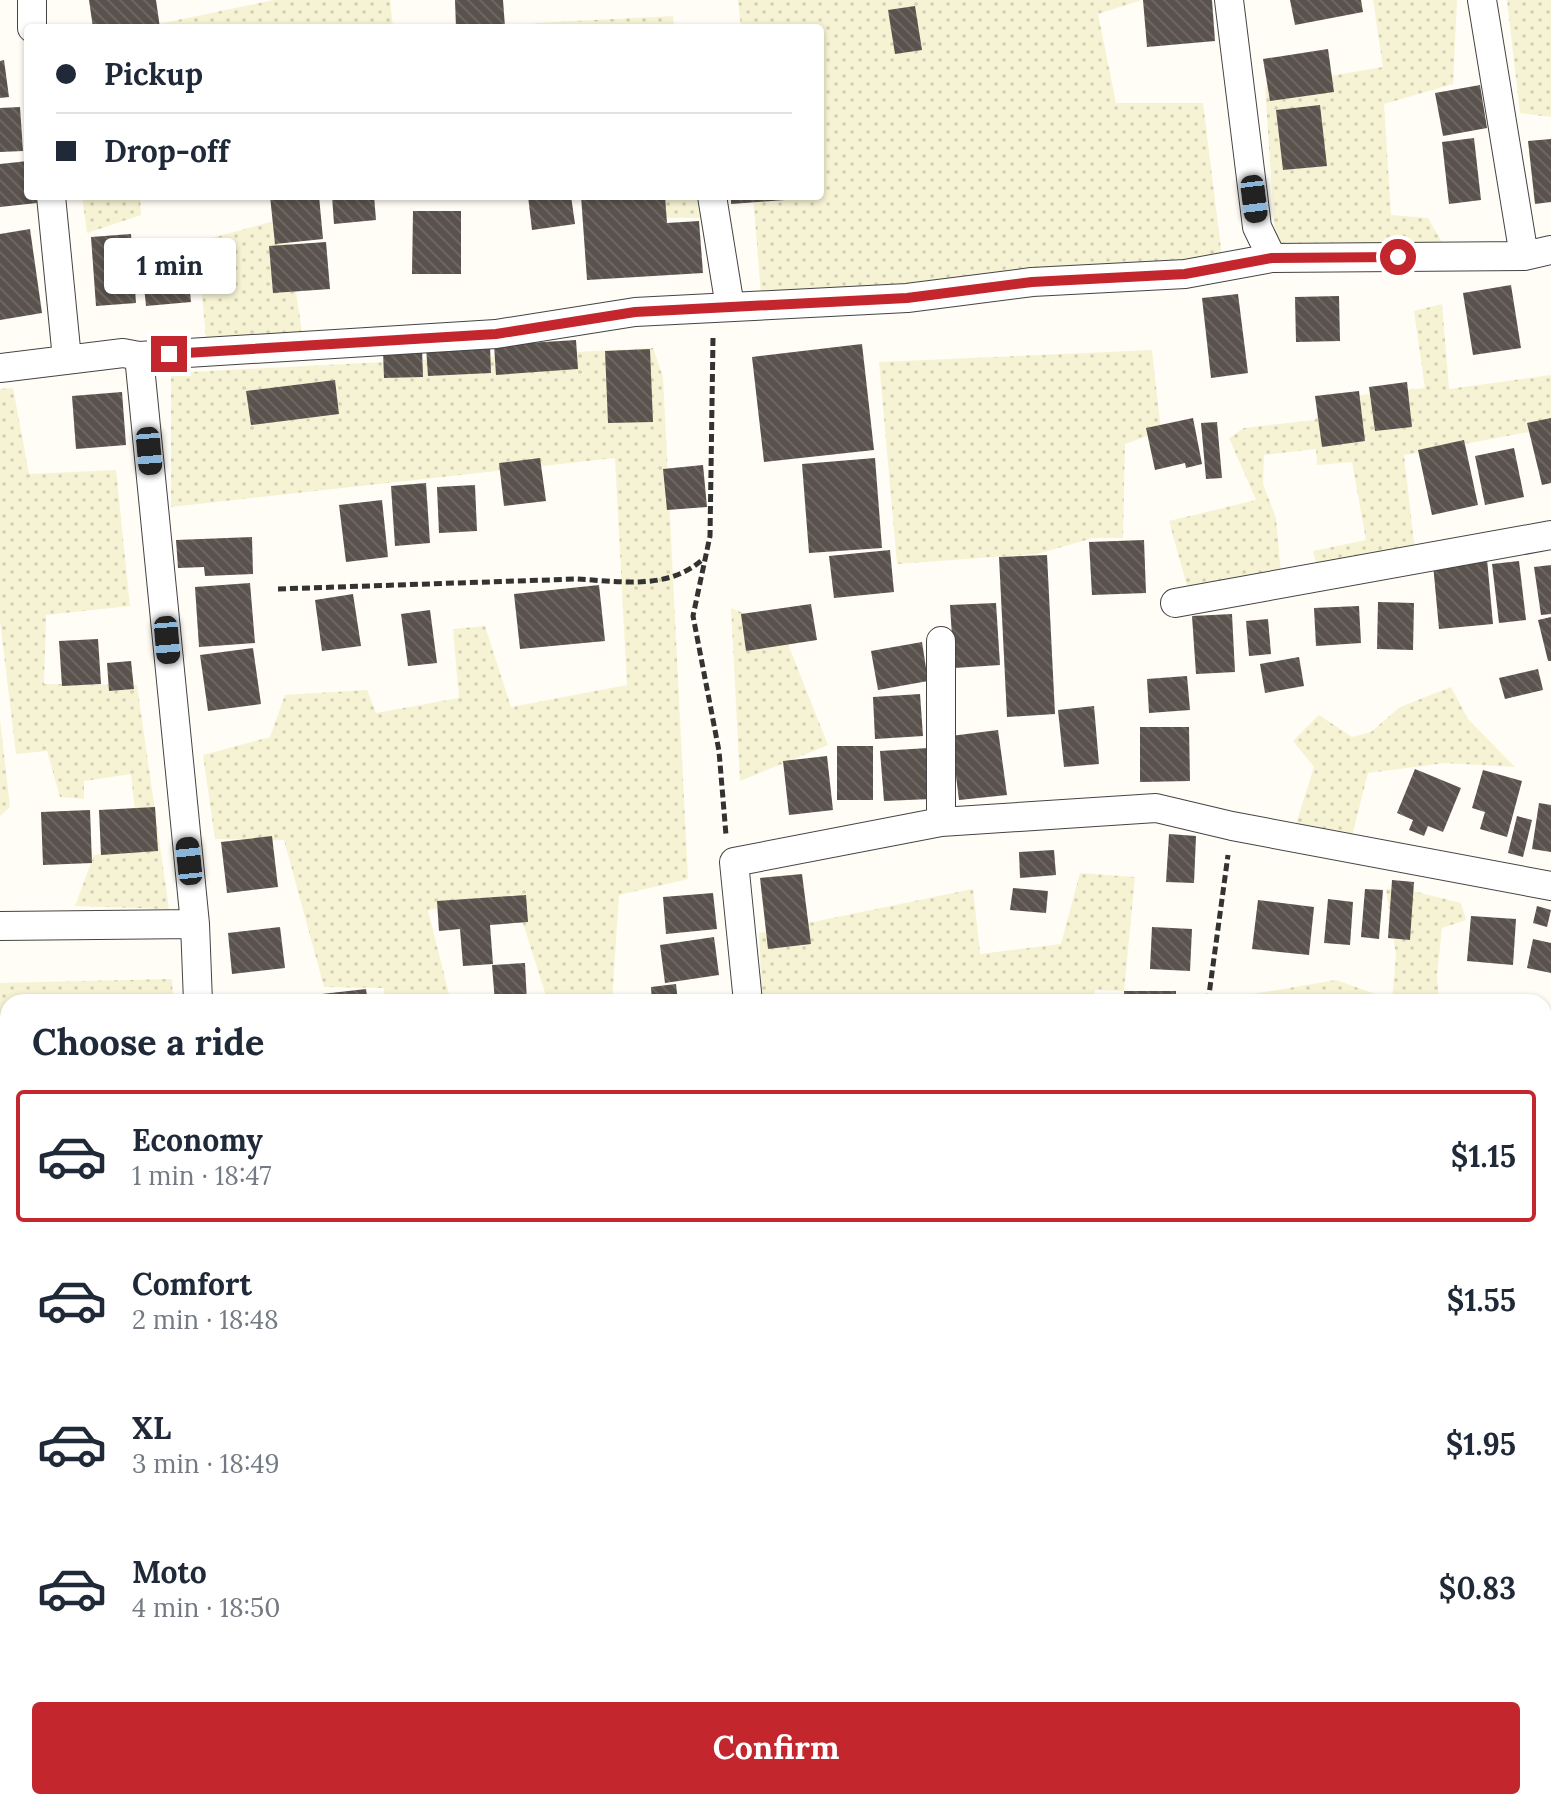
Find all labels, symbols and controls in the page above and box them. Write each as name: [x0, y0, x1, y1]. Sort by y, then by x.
text: Pickup: [104, 55, 203, 93]
text: Drop-off: [104, 132, 229, 170]
car: [1239, 174, 1269, 224]
callout: 1 min: [103, 238, 235, 294]
route start: [1380, 239, 1416, 275]
text: 1 min: [137, 249, 203, 282]
route end: [151, 336, 187, 372]
car: [135, 426, 163, 476]
car: [153, 615, 181, 665]
car: [175, 836, 203, 886]
text: Choose a ride: [32, 1019, 264, 1065]
icon: car: [36, 1120, 108, 1192]
text: Economy: [132, 1121, 263, 1159]
text: $1.15: [1451, 1137, 1516, 1175]
text: 1 min · 18:47: [132, 1159, 271, 1192]
icon: car: [36, 1264, 108, 1336]
text: Comfort: [132, 1265, 252, 1303]
text: $1.55: [1447, 1281, 1516, 1319]
text: 2 min · 18:48: [132, 1303, 279, 1336]
icon: car: [36, 1408, 108, 1480]
text: XL: [132, 1409, 171, 1447]
text: $1.95: [1446, 1425, 1516, 1463]
text: 3 min · 18:49: [132, 1447, 280, 1480]
icon: car: [36, 1552, 108, 1624]
text: Moto: [132, 1553, 207, 1591]
text: $0.83: [1439, 1569, 1516, 1607]
text: 4 min · 18:50: [132, 1591, 280, 1624]
button: Confirm: [32, 1702, 1520, 1794]

